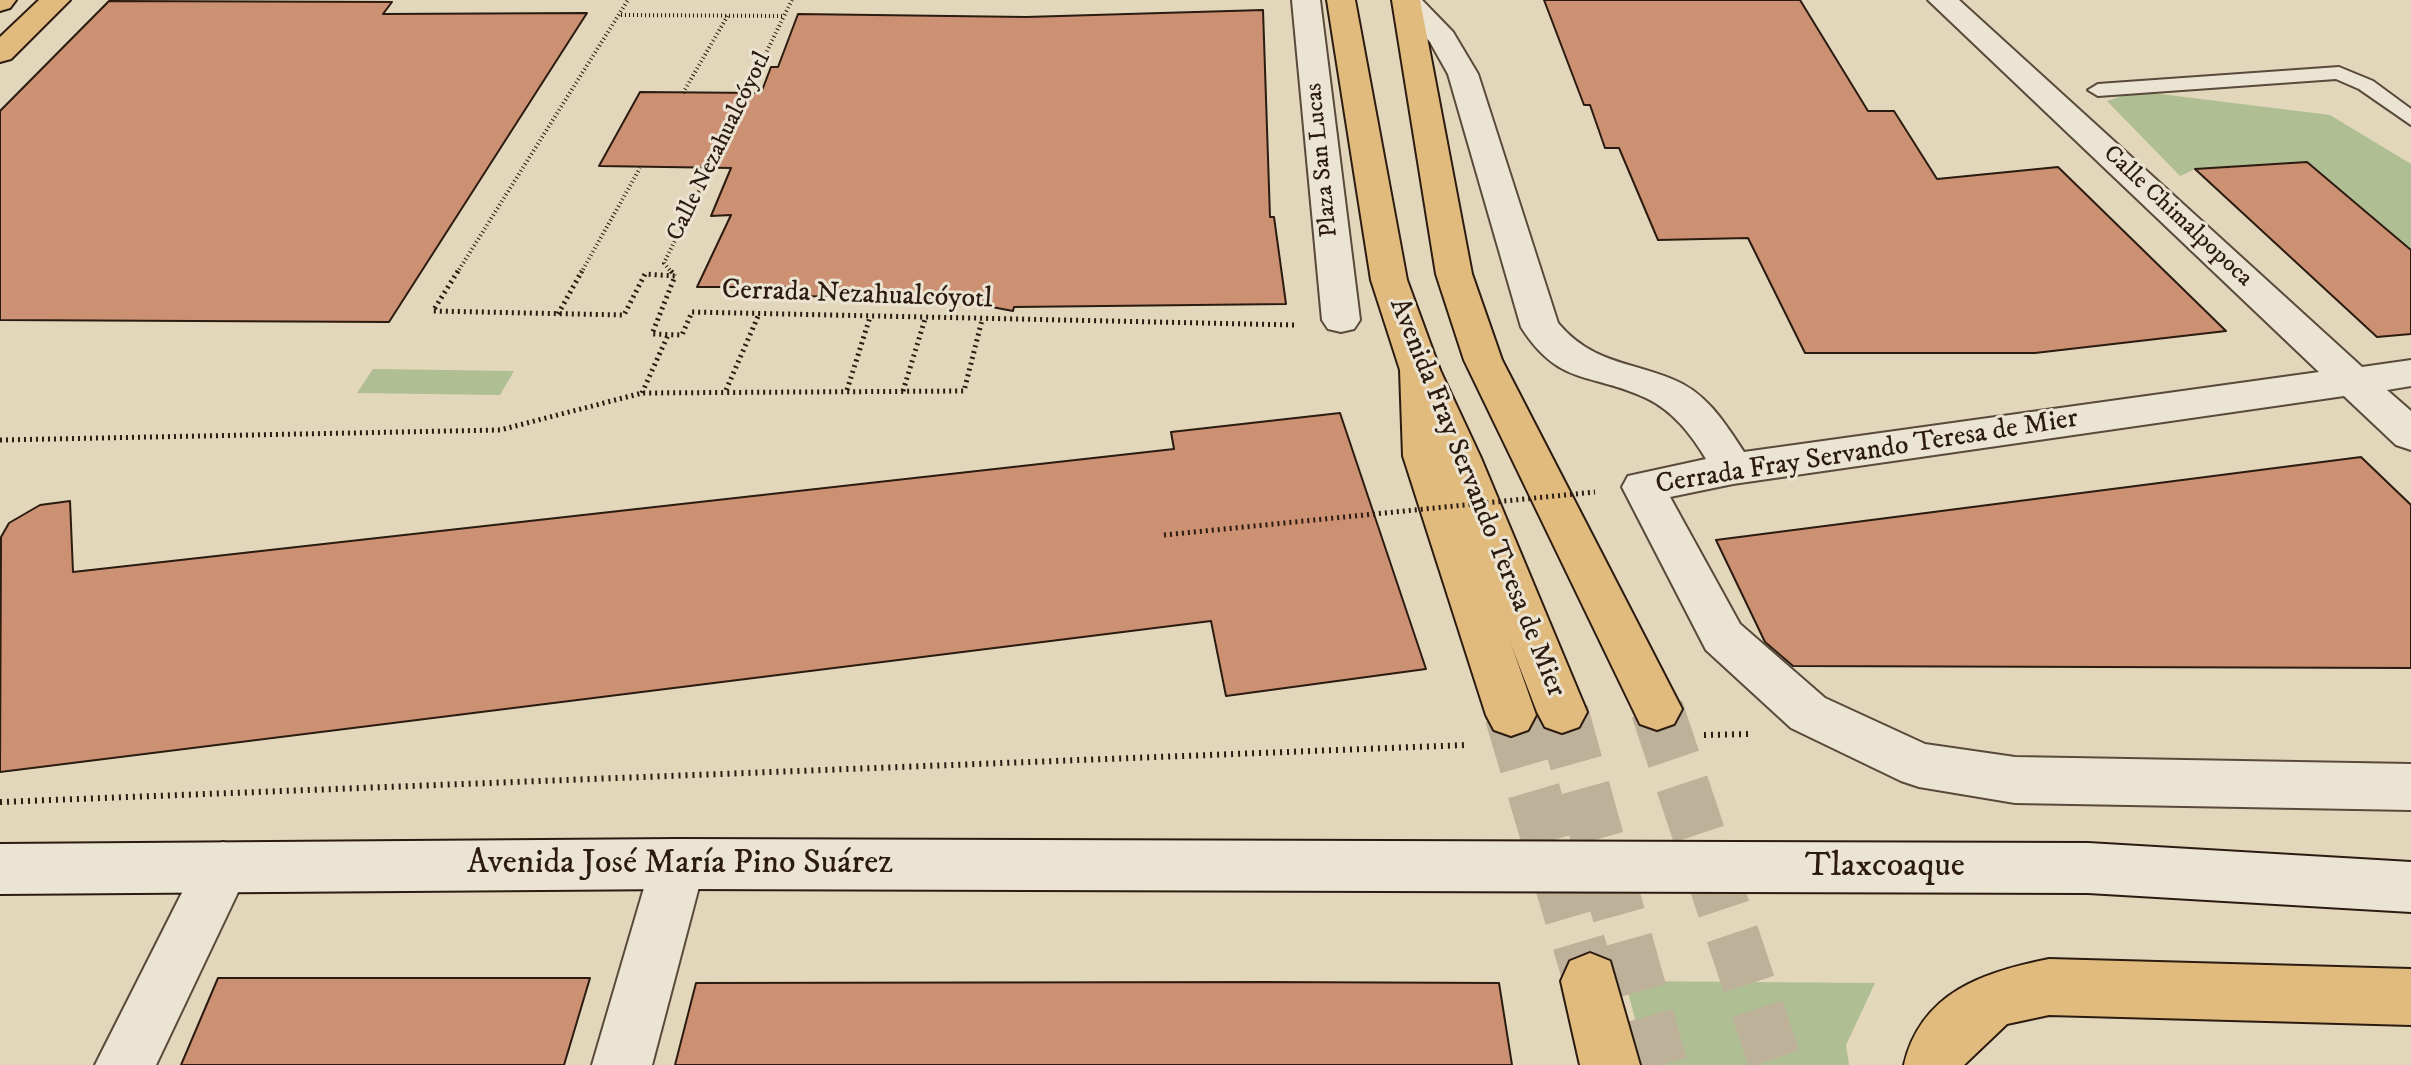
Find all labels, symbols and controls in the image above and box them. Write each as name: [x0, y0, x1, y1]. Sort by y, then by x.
street label: Calle Nezahualcóyotl: [662, 48, 778, 246]
street label: Plaza San Lucas: [1301, 81, 1345, 239]
street label: Calle Chimalpopoca: [2096, 140, 2258, 294]
street label: Cerrada Nezahualcóyotl: [721, 274, 993, 318]
street label: Avenida Fray Servando Teresa de Mier: [1380, 294, 1572, 702]
street label: Cerrada Fray Servando Teresa de Mier: [1653, 403, 2081, 503]
street label: Avenida José María Pino Suárez: [467, 845, 893, 885]
street label: Tlaxcoaque: [1805, 848, 1965, 888]

